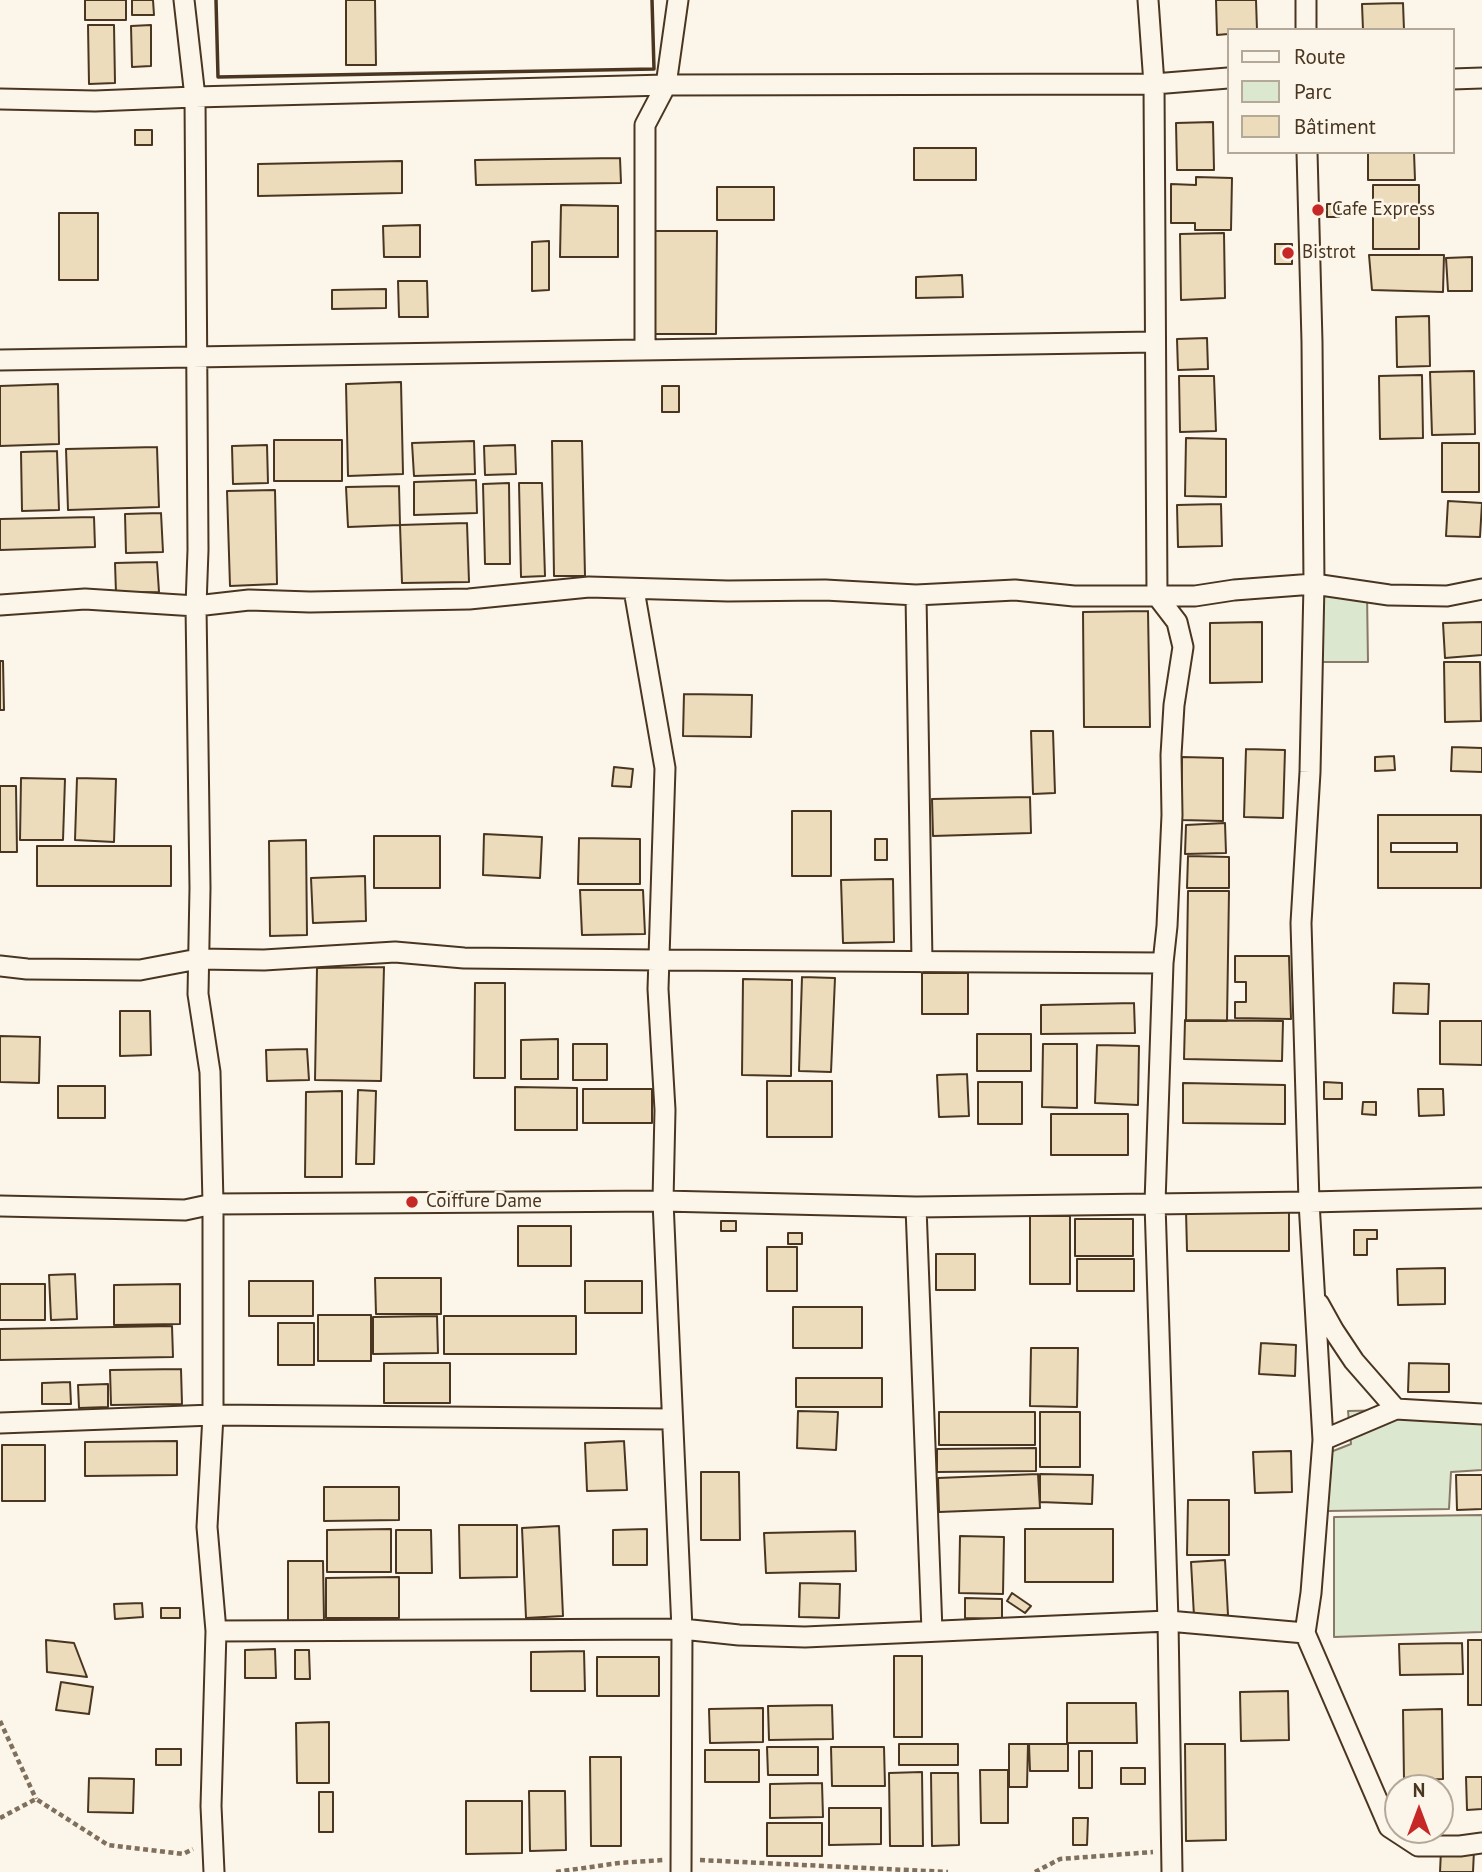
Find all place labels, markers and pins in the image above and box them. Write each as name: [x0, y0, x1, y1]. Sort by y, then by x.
place label: Cafe Express: [1332, 199, 1435, 221]
marker: Cafe Express: [1310, 202, 1326, 218]
place label: Bistrot: [1302, 242, 1356, 264]
marker: Bistrot: [1280, 245, 1296, 261]
place label: Coiffure Dame: [426, 1191, 542, 1213]
marker: Coiffure Dame: [404, 1194, 420, 1210]

